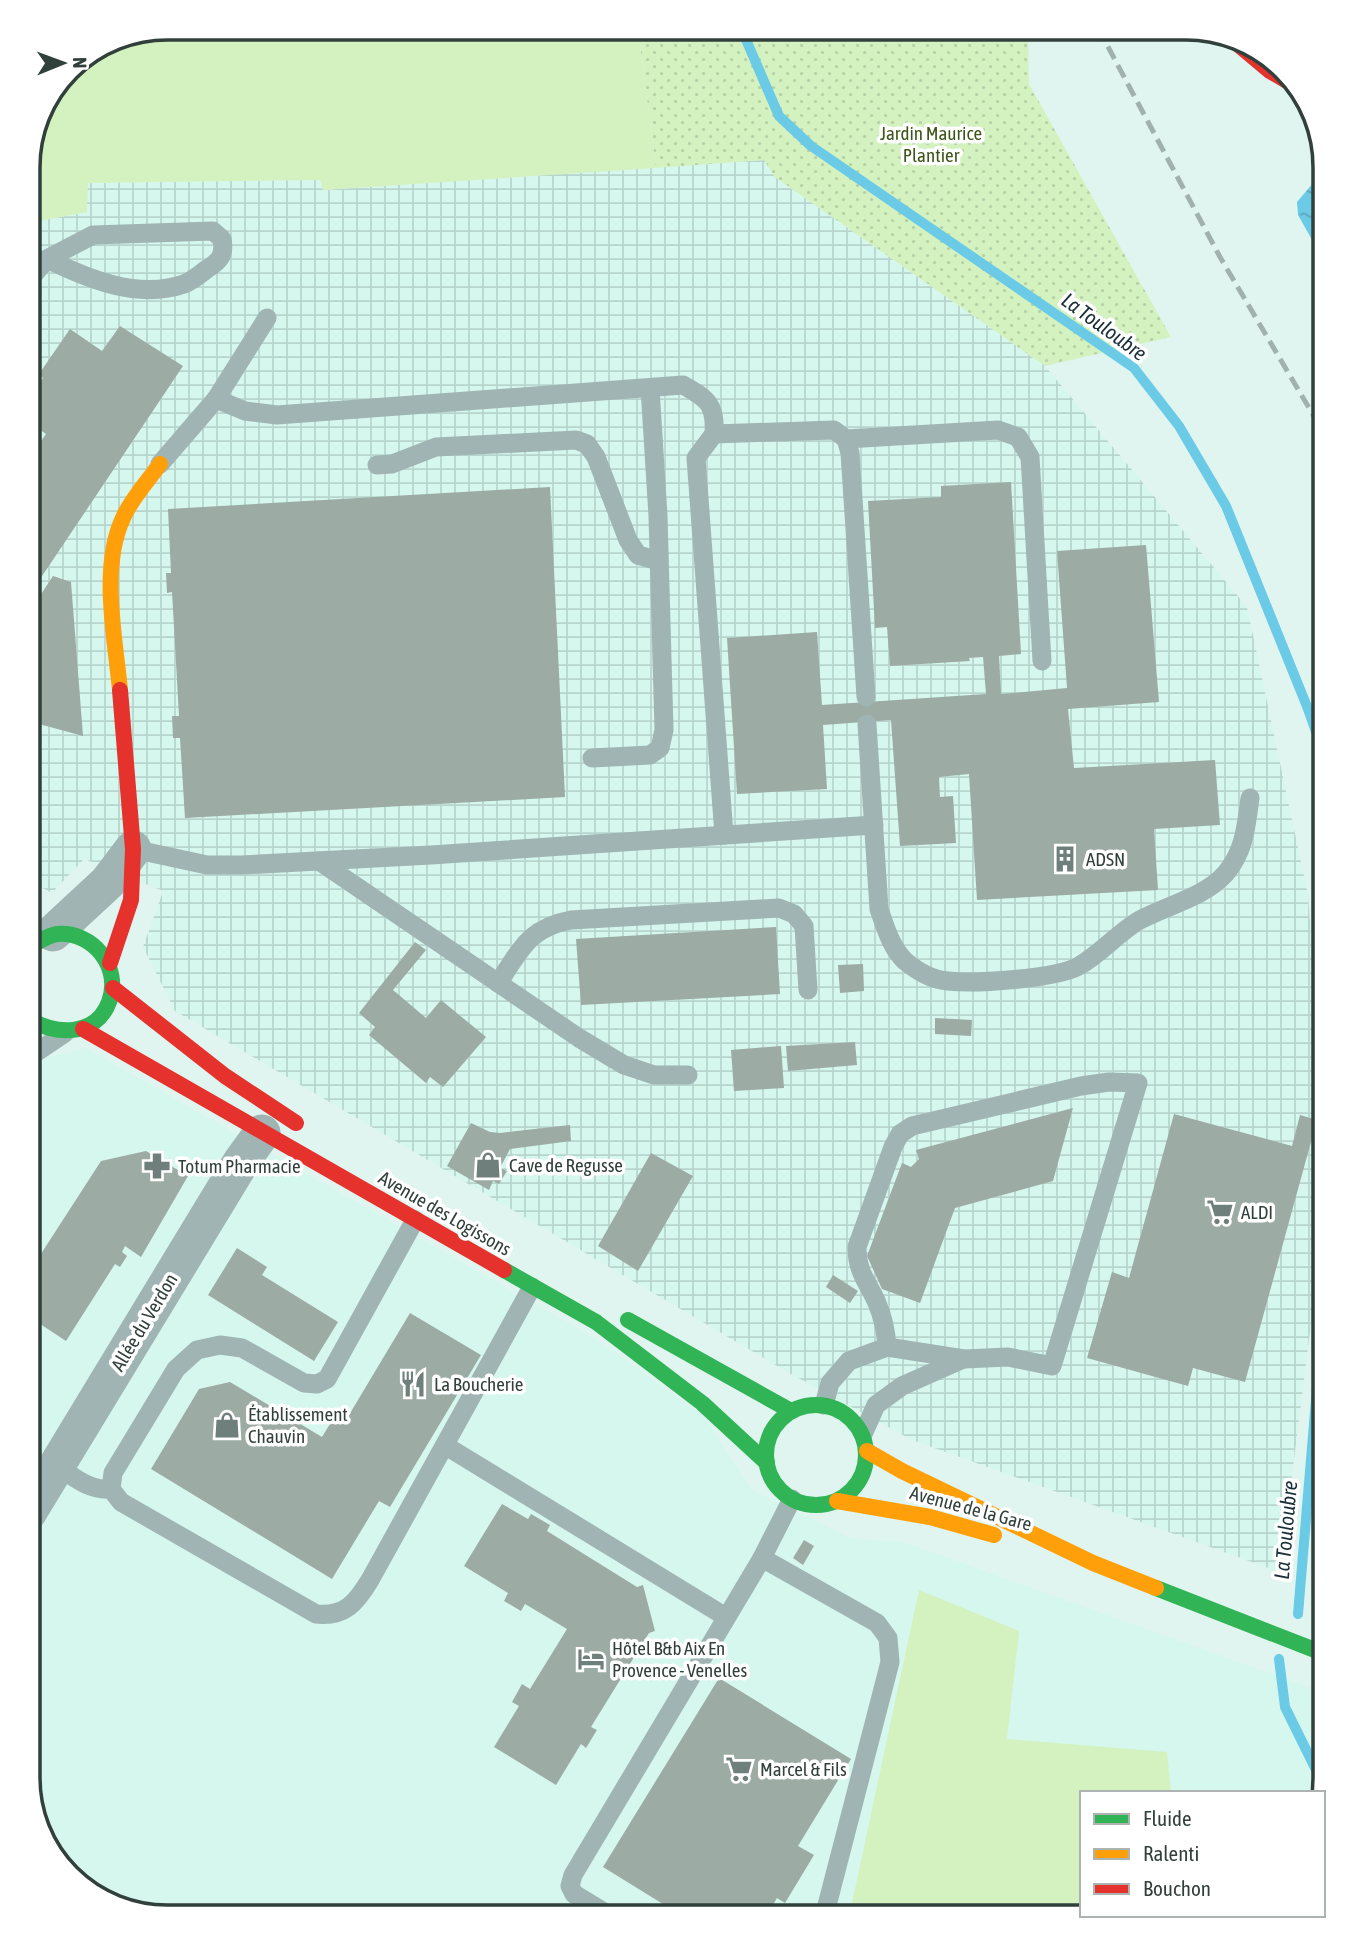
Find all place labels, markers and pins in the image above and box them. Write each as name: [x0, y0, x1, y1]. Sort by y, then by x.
building icon: ADSN: [1050, 844, 1080, 874]
place label: ADSN: [1086, 848, 1125, 870]
shop icon: Cave de Regusse: [473, 1150, 503, 1180]
pharmacy icon: Totum Pharmacie: [142, 1151, 172, 1181]
place label: Cave de Regusse: [509, 1154, 623, 1176]
place label: Totum Pharmacie: [178, 1155, 301, 1177]
supermarket icon: ALDI: [1205, 1197, 1235, 1227]
place label: ALDI: [1241, 1201, 1273, 1223]
restaurant icon: La Boucherie: [398, 1369, 428, 1399]
place label: La Boucherie: [434, 1373, 523, 1395]
place label: Établissement Chauvin: [248, 1403, 348, 1447]
shop icon: Établissement Chauvin: [212, 1410, 242, 1440]
place label: Hôtel B&b Aix En Provence - Venelles: [612, 1637, 747, 1681]
hotel icon: Hôtel B&b Aix En Provence - Venelles: [576, 1644, 606, 1674]
supermarket icon: Marcel & Fils: [724, 1754, 754, 1784]
place label: Marcel & Fils: [760, 1758, 847, 1780]

